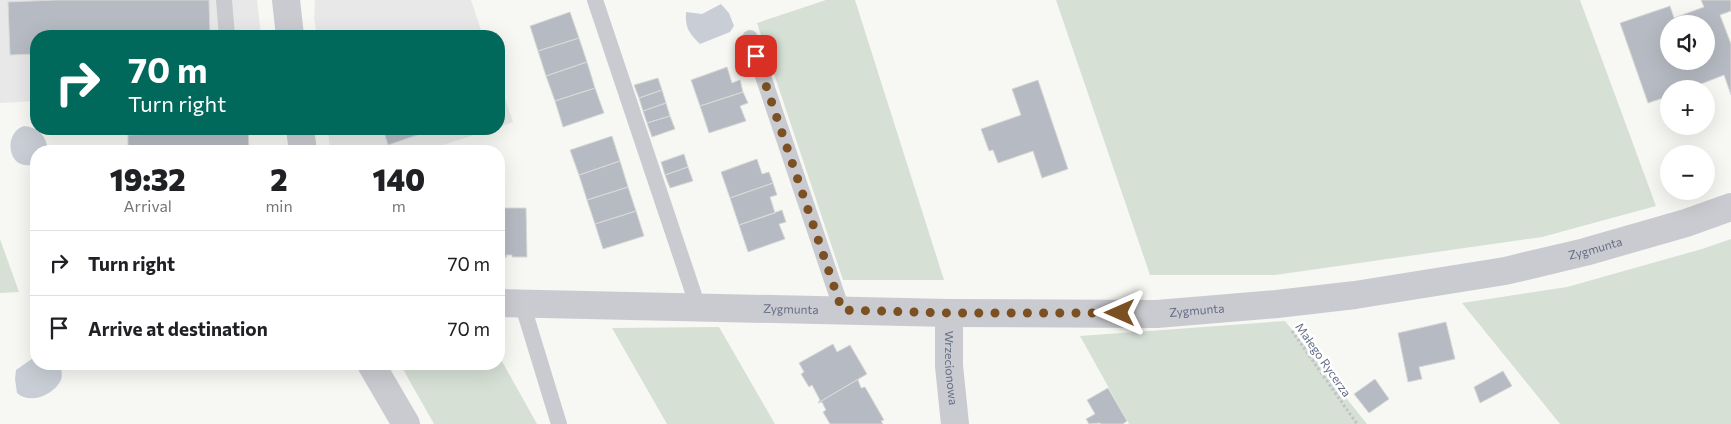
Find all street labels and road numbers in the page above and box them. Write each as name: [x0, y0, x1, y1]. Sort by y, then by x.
street label: Zygmunta: [1567, 234, 1624, 262]
street label: Zygmunta: [1168, 300, 1225, 319]
street label: Zygmunta: [763, 301, 819, 316]
street label: Małego Rycerza: [1293, 320, 1354, 399]
street label: Wrzecionowa: [943, 331, 961, 406]

